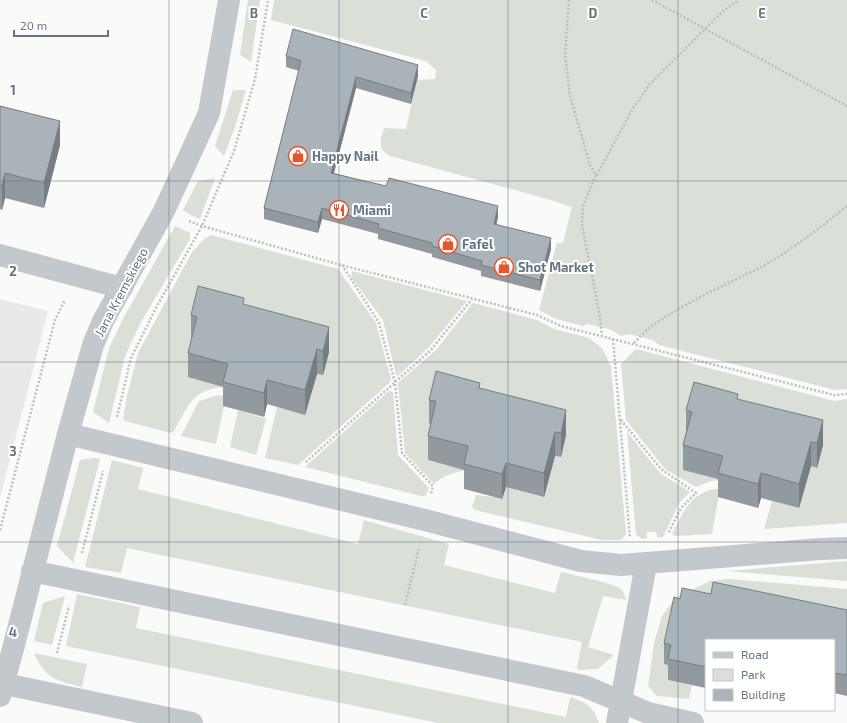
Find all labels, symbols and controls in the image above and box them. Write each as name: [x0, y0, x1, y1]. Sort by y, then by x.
text: B: [250, 5, 258, 21]
text: C: [420, 5, 428, 21]
text: D: [589, 5, 598, 21]
text: E: [758, 5, 766, 21]
scale bar: [14, 12, 108, 38]
text: 20 m: [20, 18, 47, 32]
text: 1: [10, 82, 16, 98]
shop icon: Happy Nail: [287, 145, 309, 167]
place label: Happy Nail: [312, 148, 379, 164]
restaurant icon: Miami: [328, 199, 350, 221]
place label: Miami: [353, 202, 391, 218]
shop icon: Fafel: [437, 233, 459, 255]
place label: Fafel: [462, 236, 494, 252]
street label: Jana Kremskiego: [91, 245, 151, 339]
shop icon: Shot Market: [493, 256, 515, 278]
place label: Shot Market: [518, 259, 594, 275]
text: 2: [9, 263, 17, 279]
text: 3: [9, 443, 17, 459]
text: 4: [9, 624, 17, 640]
legend: [705, 639, 835, 711]
text: Road: [741, 647, 769, 661]
text: Park: [741, 667, 766, 681]
text: Building: [741, 687, 786, 701]

